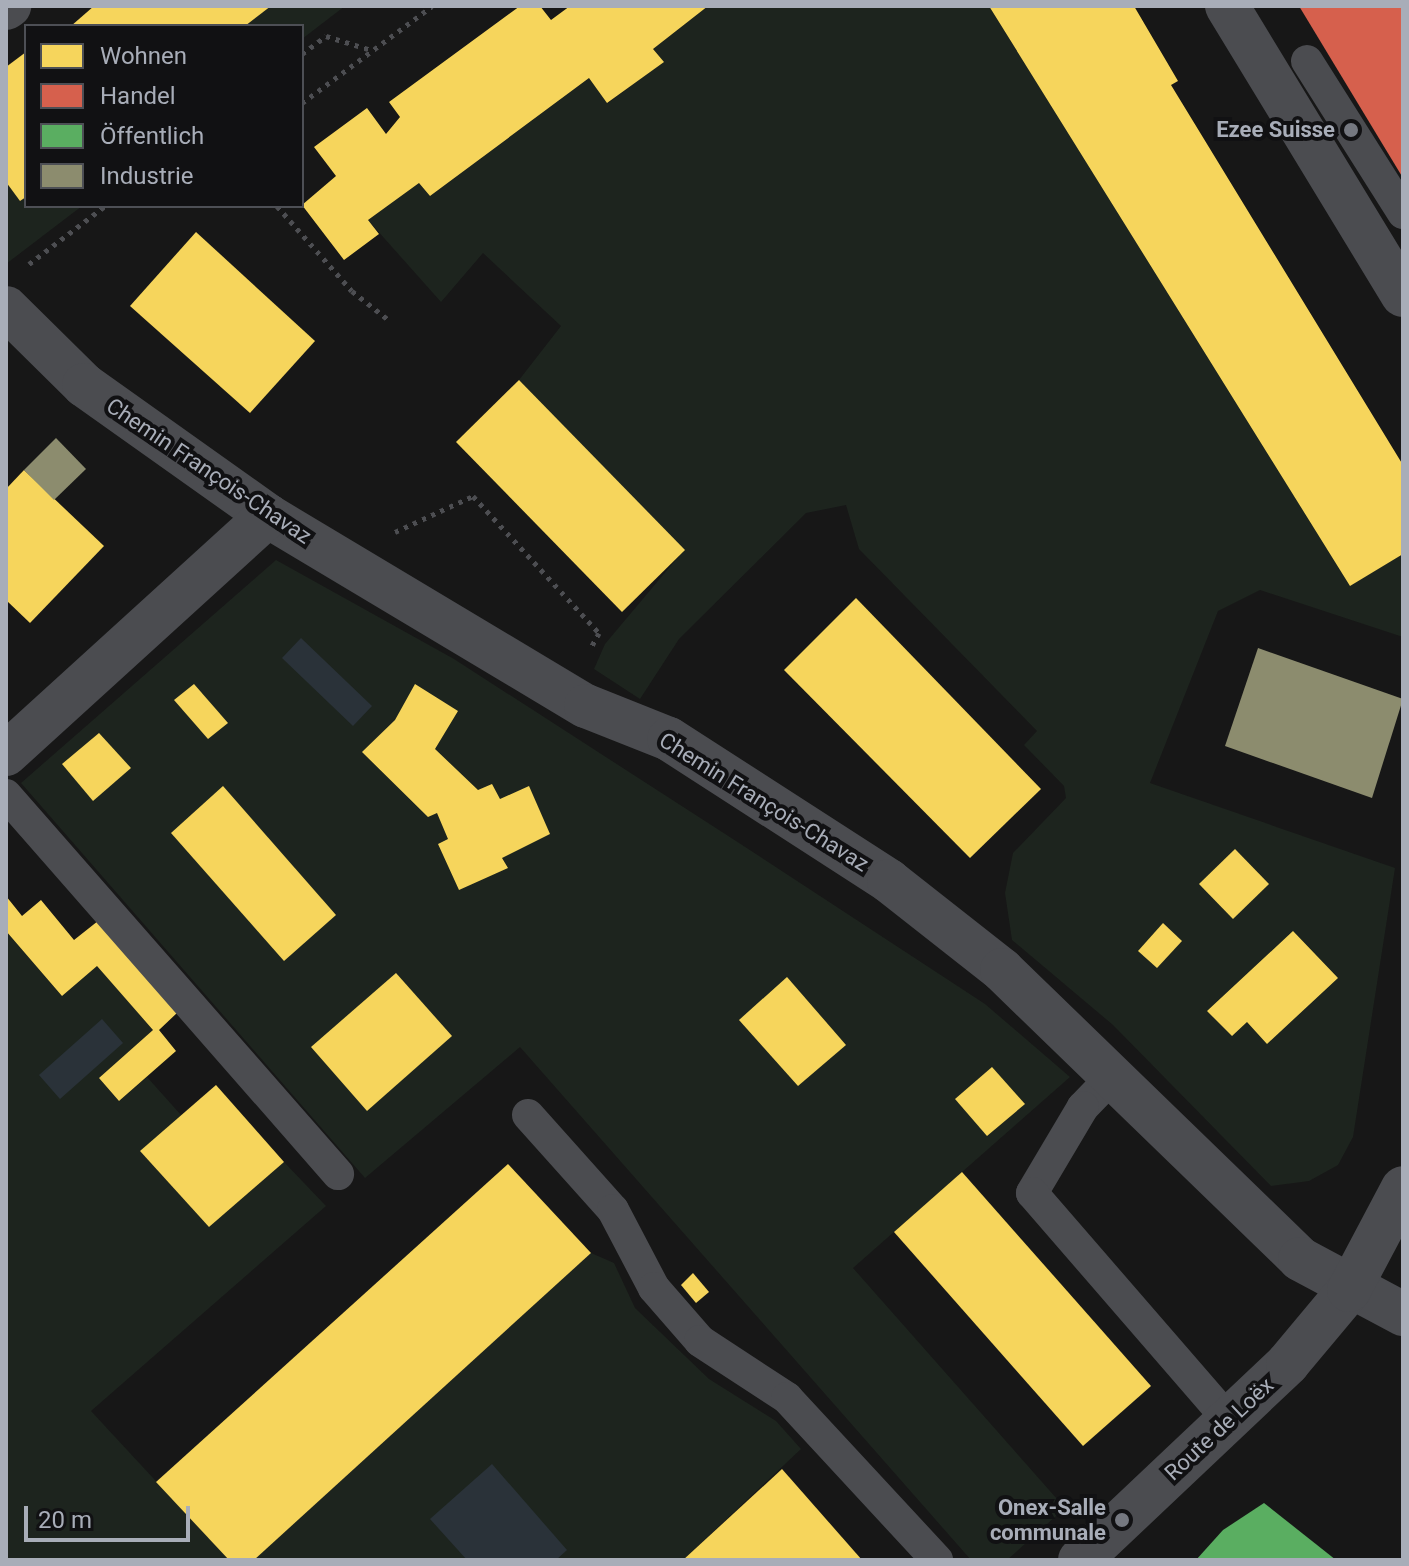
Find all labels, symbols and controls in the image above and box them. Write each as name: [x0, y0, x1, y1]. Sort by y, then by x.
legend: [24, 24, 304, 208]
text: Wohnen: [100, 42, 187, 70]
text: Handel: [100, 82, 176, 110]
place label: Ezee Suisse: [1216, 117, 1335, 143]
marker: Ezee Suisse: [1342, 121, 1360, 139]
text: Öffentlich: [100, 122, 204, 150]
text: Industrie: [100, 162, 193, 190]
street label: Chemin François-Chavaz: [101, 392, 317, 550]
street label: Chemin François-Chavaz: [654, 727, 874, 877]
street label: Route de Loëx: [1159, 1372, 1279, 1486]
scale bar: [28, 1490, 194, 1540]
place label: Onex-Salle communale: [990, 1494, 1106, 1546]
text: 20 m: [38, 1506, 92, 1534]
marker: Onex-Salle communale: [1113, 1511, 1131, 1529]

